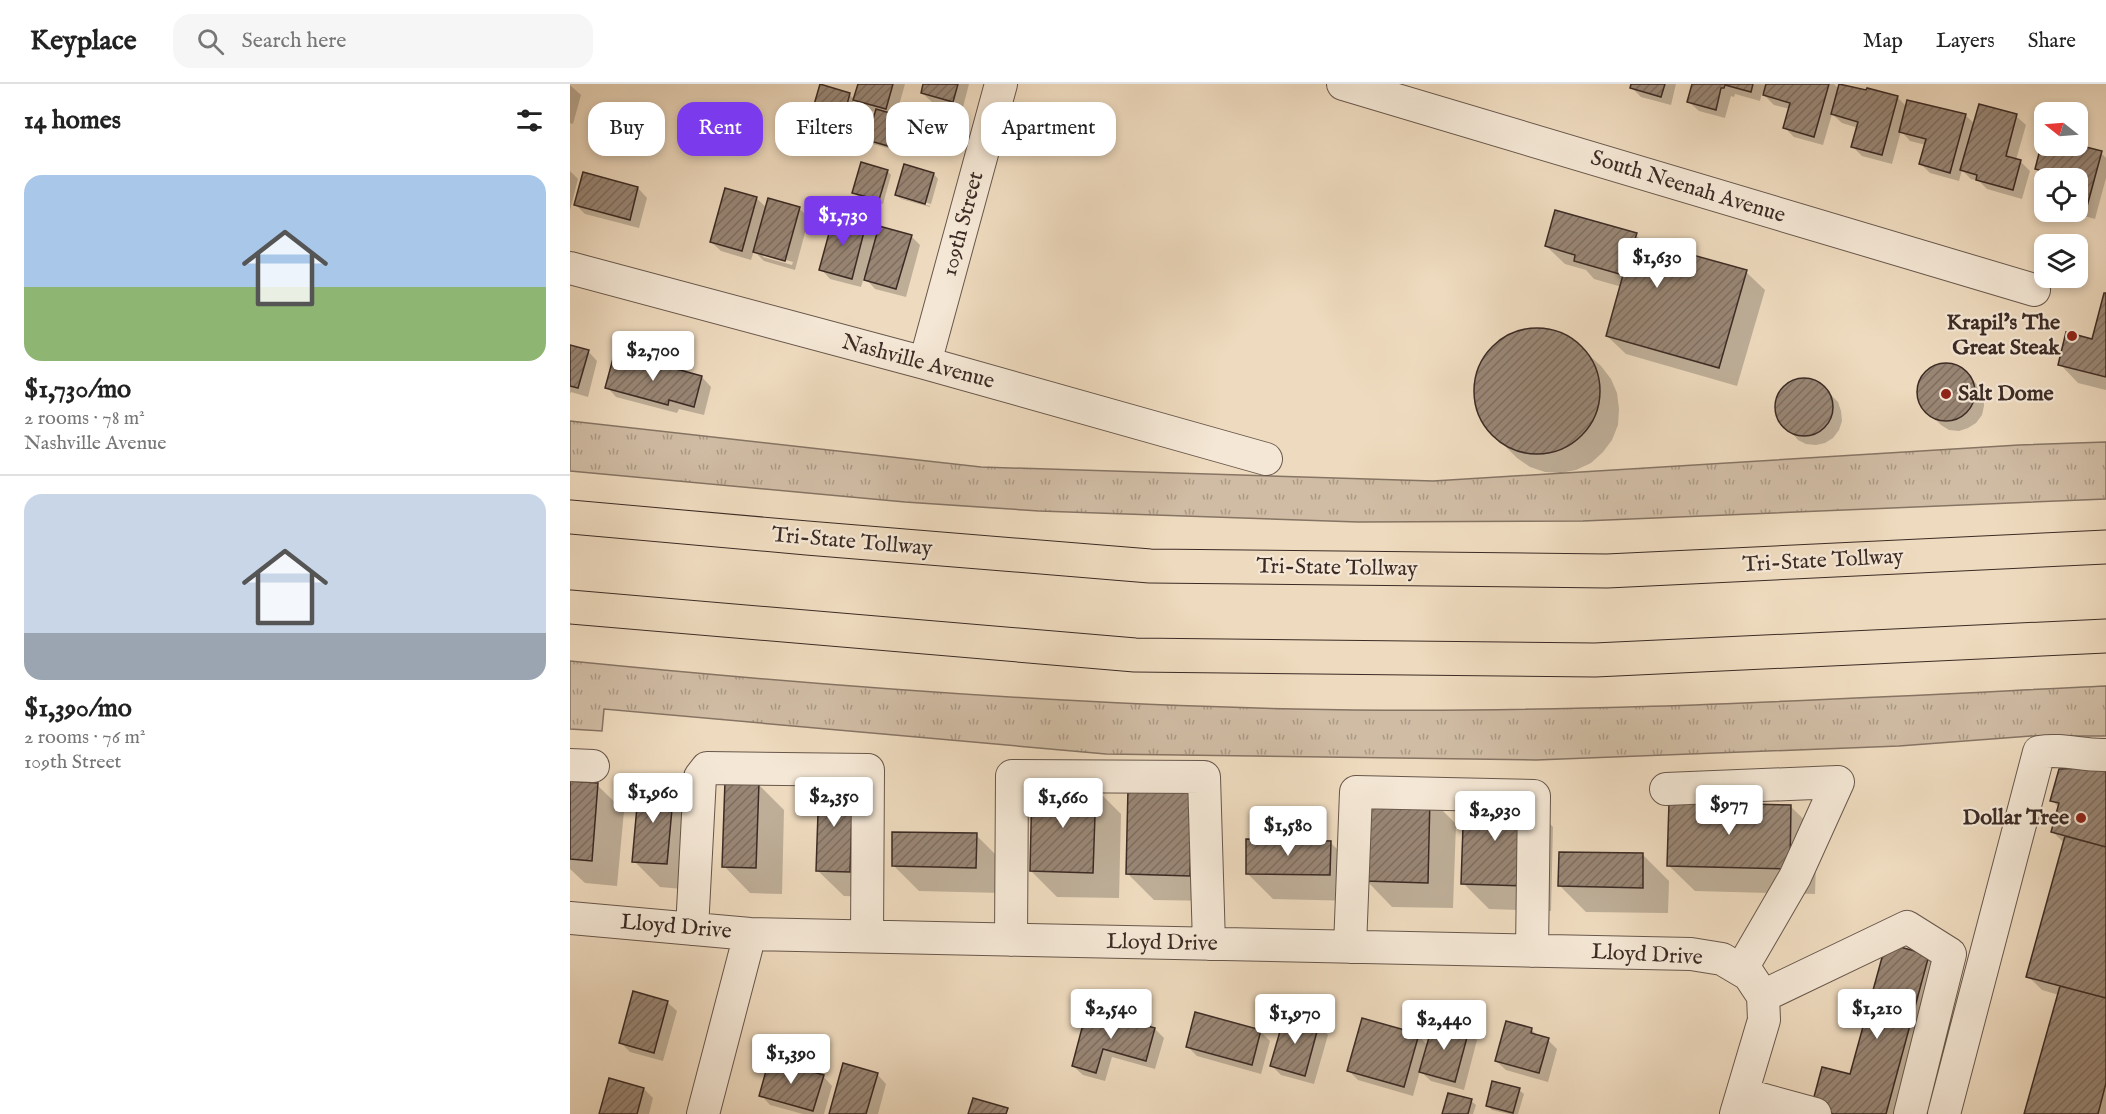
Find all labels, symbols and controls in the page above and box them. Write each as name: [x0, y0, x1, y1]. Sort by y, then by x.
search box: [173, 14, 593, 68]
text: Keyplace: [30, 24, 137, 59]
icon: search: [194, 25, 227, 58]
text: Search here: [242, 27, 346, 55]
text: Map: [1863, 28, 1903, 55]
text: Layers: [1936, 28, 1995, 55]
text: Share: [2028, 28, 2076, 55]
chip: Buy: [588, 102, 665, 156]
chip: Rent: [677, 102, 763, 156]
chip: Filters: [775, 102, 874, 156]
chip: New: [886, 102, 969, 156]
chip: Apartment: [981, 102, 1116, 156]
north arrow: [2034, 102, 2088, 156]
map controls: [2034, 102, 2088, 288]
text: 14 homes: [24, 104, 121, 137]
icon: filters: [513, 104, 546, 137]
street label: South Neenah Avenue: [1587, 144, 1789, 230]
street label: 109th Street: [936, 168, 991, 279]
button: locate: [2034, 168, 2088, 222]
pin: $1,730: [794, 196, 892, 247]
text: $1,730: [818, 203, 868, 228]
icon: home: [231, 214, 339, 322]
button: layers: [2034, 234, 2088, 288]
pin: $1,630: [1608, 238, 1706, 289]
text: $1,630: [1632, 245, 1682, 270]
place label: Krapil's The Great Steak: [1946, 309, 2061, 362]
street label: Nashville Avenue: [839, 328, 997, 396]
marker: Krapil's The Great Steak: [2065, 329, 2079, 343]
pin: $2,700: [604, 331, 702, 382]
text: $2,700: [626, 338, 680, 363]
text: $1,730/mo: [24, 373, 131, 406]
place label: Salt Dome: [1958, 380, 2054, 408]
marker: Salt Dome: [1939, 387, 1953, 401]
text: 2 rooms · 78 m²: [24, 406, 145, 431]
text: Nashville Avenue: [24, 431, 167, 456]
street label: Tri-State Tollway: [770, 521, 934, 563]
icon: home: [231, 533, 339, 641]
street label: Tri-State Tollway: [1742, 543, 1904, 579]
street label: Tri-State Tollway: [1256, 553, 1418, 583]
text: $1,390/mo: [24, 692, 132, 725]
text: 2 rooms · 76 m²: [24, 725, 145, 750]
text: 109th Street: [24, 750, 121, 775]
pin: $1,960: [604, 773, 702, 824]
pin: $2,350: [785, 777, 883, 828]
pin: $1,660: [1014, 778, 1112, 829]
text: $1,960: [628, 780, 678, 805]
text: $2,350: [809, 784, 859, 809]
text: $1,660: [1038, 785, 1088, 810]
pin: $977: [1693, 785, 1765, 836]
pin: $2,930: [1446, 791, 1544, 842]
text: $977: [1710, 792, 1748, 817]
text: $2,930: [1469, 798, 1521, 823]
place label: Dollar Tree: [1963, 804, 2069, 832]
pin: $1,580: [1239, 806, 1337, 857]
marker: Dollar Tree: [2074, 811, 2088, 825]
text: $1,580: [1264, 813, 1312, 838]
street label: Lloyd Drive: [619, 908, 733, 946]
street label: Lloyd Drive: [1106, 928, 1218, 958]
street label: Lloyd Drive: [1591, 938, 1703, 972]
pin: $2,540: [1062, 989, 1160, 1040]
pin: $1,210: [1828, 989, 1926, 1040]
pin: $1,970: [1246, 994, 1344, 1045]
text: $2,540: [1085, 996, 1137, 1021]
text: $1,210: [1852, 996, 1902, 1021]
pin: $2,440: [1395, 1000, 1493, 1051]
text: $1,970: [1269, 1001, 1321, 1026]
text: $2,440: [1416, 1007, 1472, 1032]
pin: $1,390: [742, 1034, 840, 1085]
text: $1,390: [766, 1041, 816, 1066]

